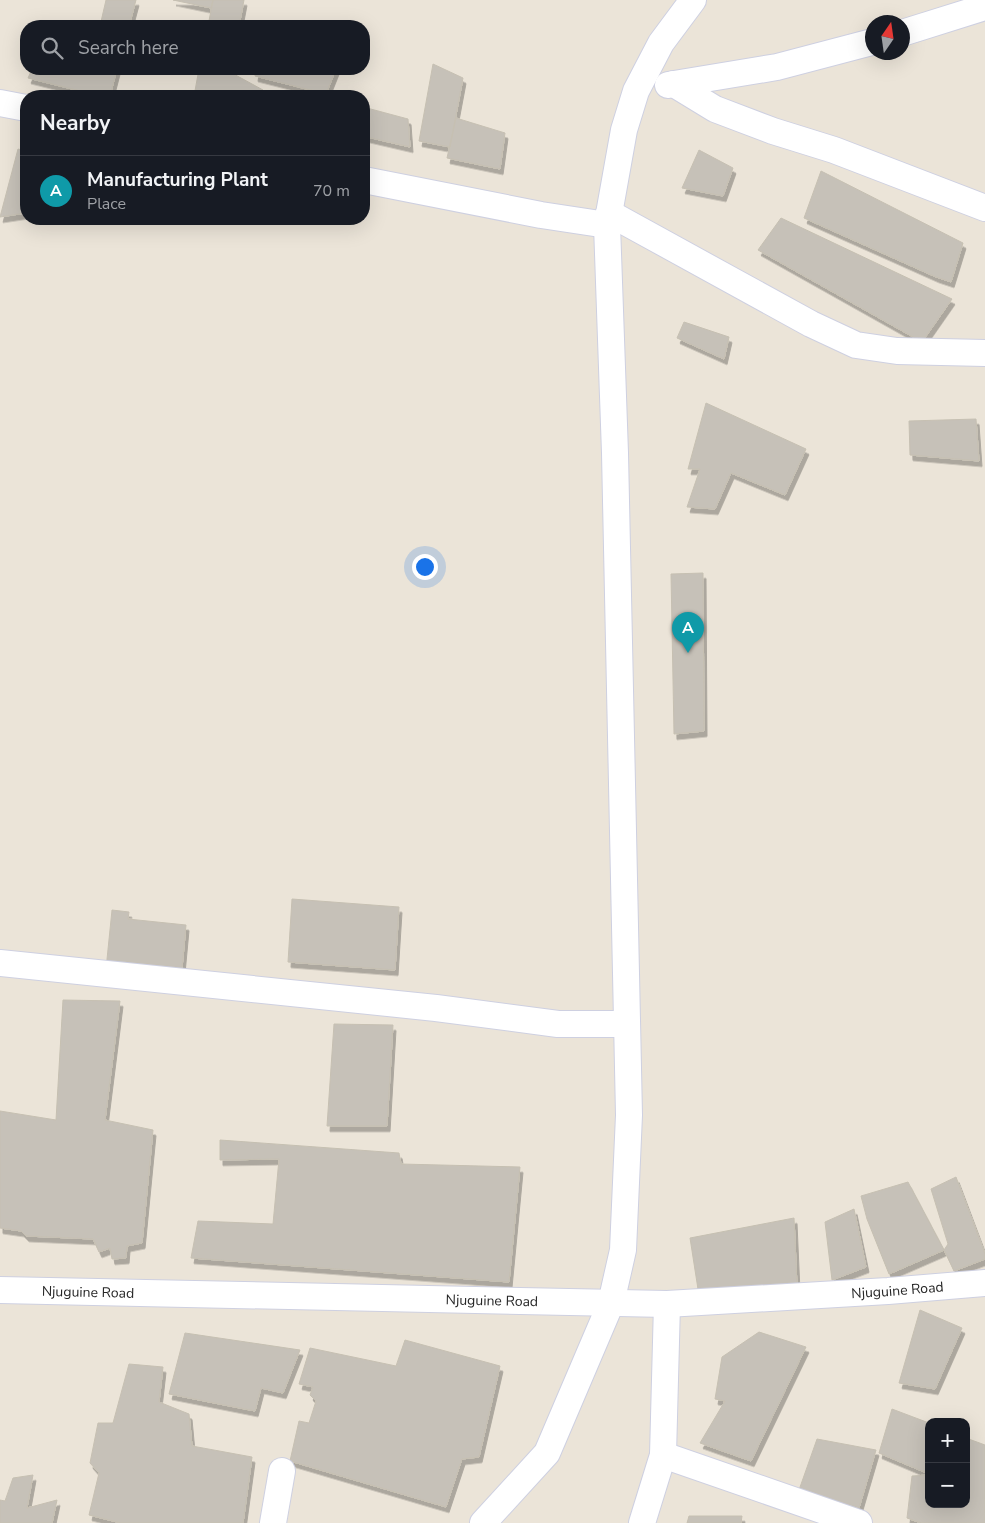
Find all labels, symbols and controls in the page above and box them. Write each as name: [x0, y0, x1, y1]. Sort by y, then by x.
north arrow: [865, 15, 910, 60]
search box: [20, 20, 370, 75]
icon: search: [38, 34, 66, 62]
text: Search here: [78, 35, 179, 61]
text: Nearby: [40, 109, 110, 137]
text: Manufacturing Plant: [87, 167, 268, 193]
text: A: [50, 180, 62, 202]
text: 70 m: [313, 180, 350, 202]
text: Place: [87, 193, 126, 215]
your location: [412, 554, 438, 580]
pin: A: [672, 612, 704, 653]
street label: Njuguine Road: [851, 1277, 944, 1303]
street label: Njuguine Road: [42, 1281, 134, 1302]
street label: Njuguine Road: [445, 1290, 538, 1311]
map controls: [925, 1418, 970, 1508]
button: +: [925, 1418, 970, 1463]
button: −: [925, 1463, 970, 1508]

